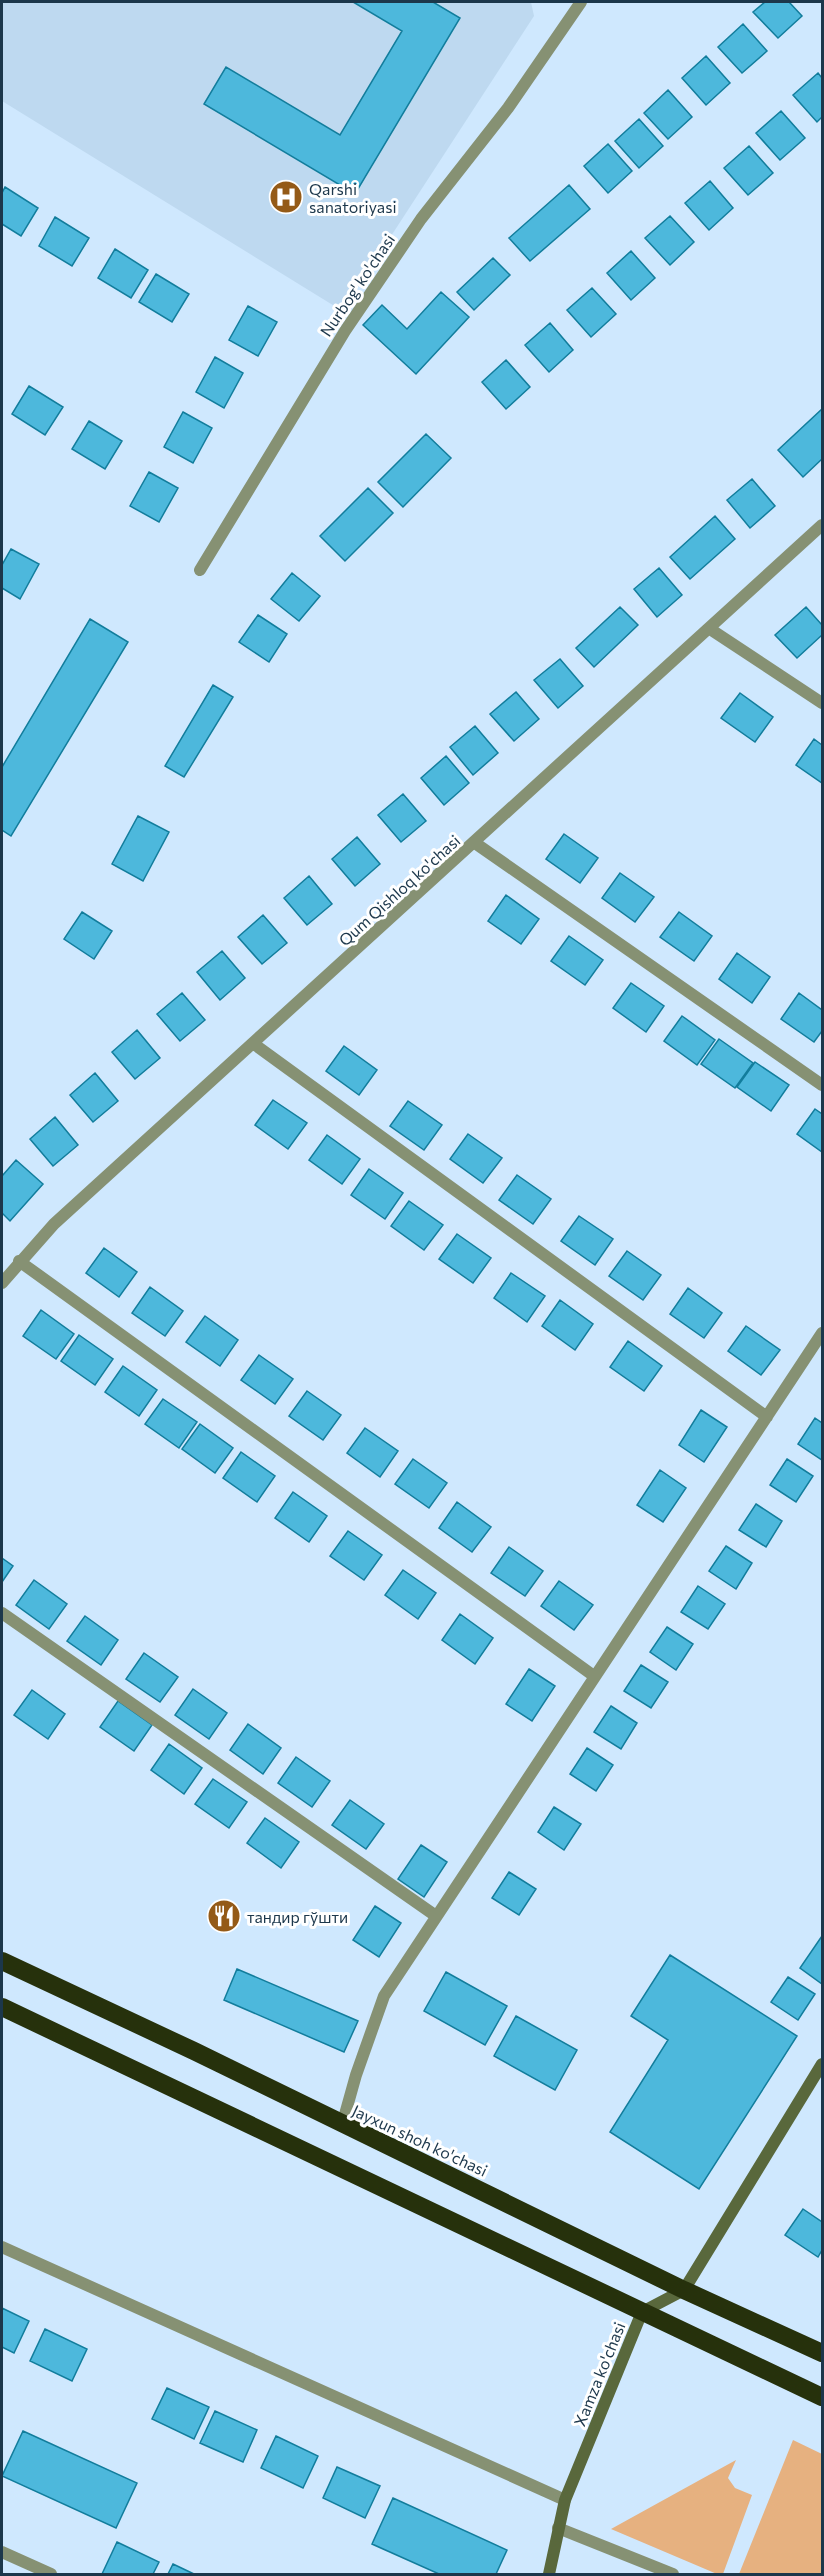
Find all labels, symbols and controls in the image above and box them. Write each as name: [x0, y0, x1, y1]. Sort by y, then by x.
hospital icon: Qarshi sanatoriyasi: [268, 179, 304, 215]
place label: Qarshi sanatoriyasi: [309, 179, 397, 216]
street label: Nurbog' ko'chasi: [316, 230, 398, 340]
street label: Qum Qishloq ko'chasi: [334, 831, 464, 949]
restaurant icon: тандир гўшти: [206, 1898, 242, 1934]
place label: тандир гўшти: [247, 1907, 348, 1926]
street label: Jayxun shoh ko'chasi: [349, 2100, 491, 2180]
street label: Xamza ko'chasi: [569, 2319, 629, 2429]

